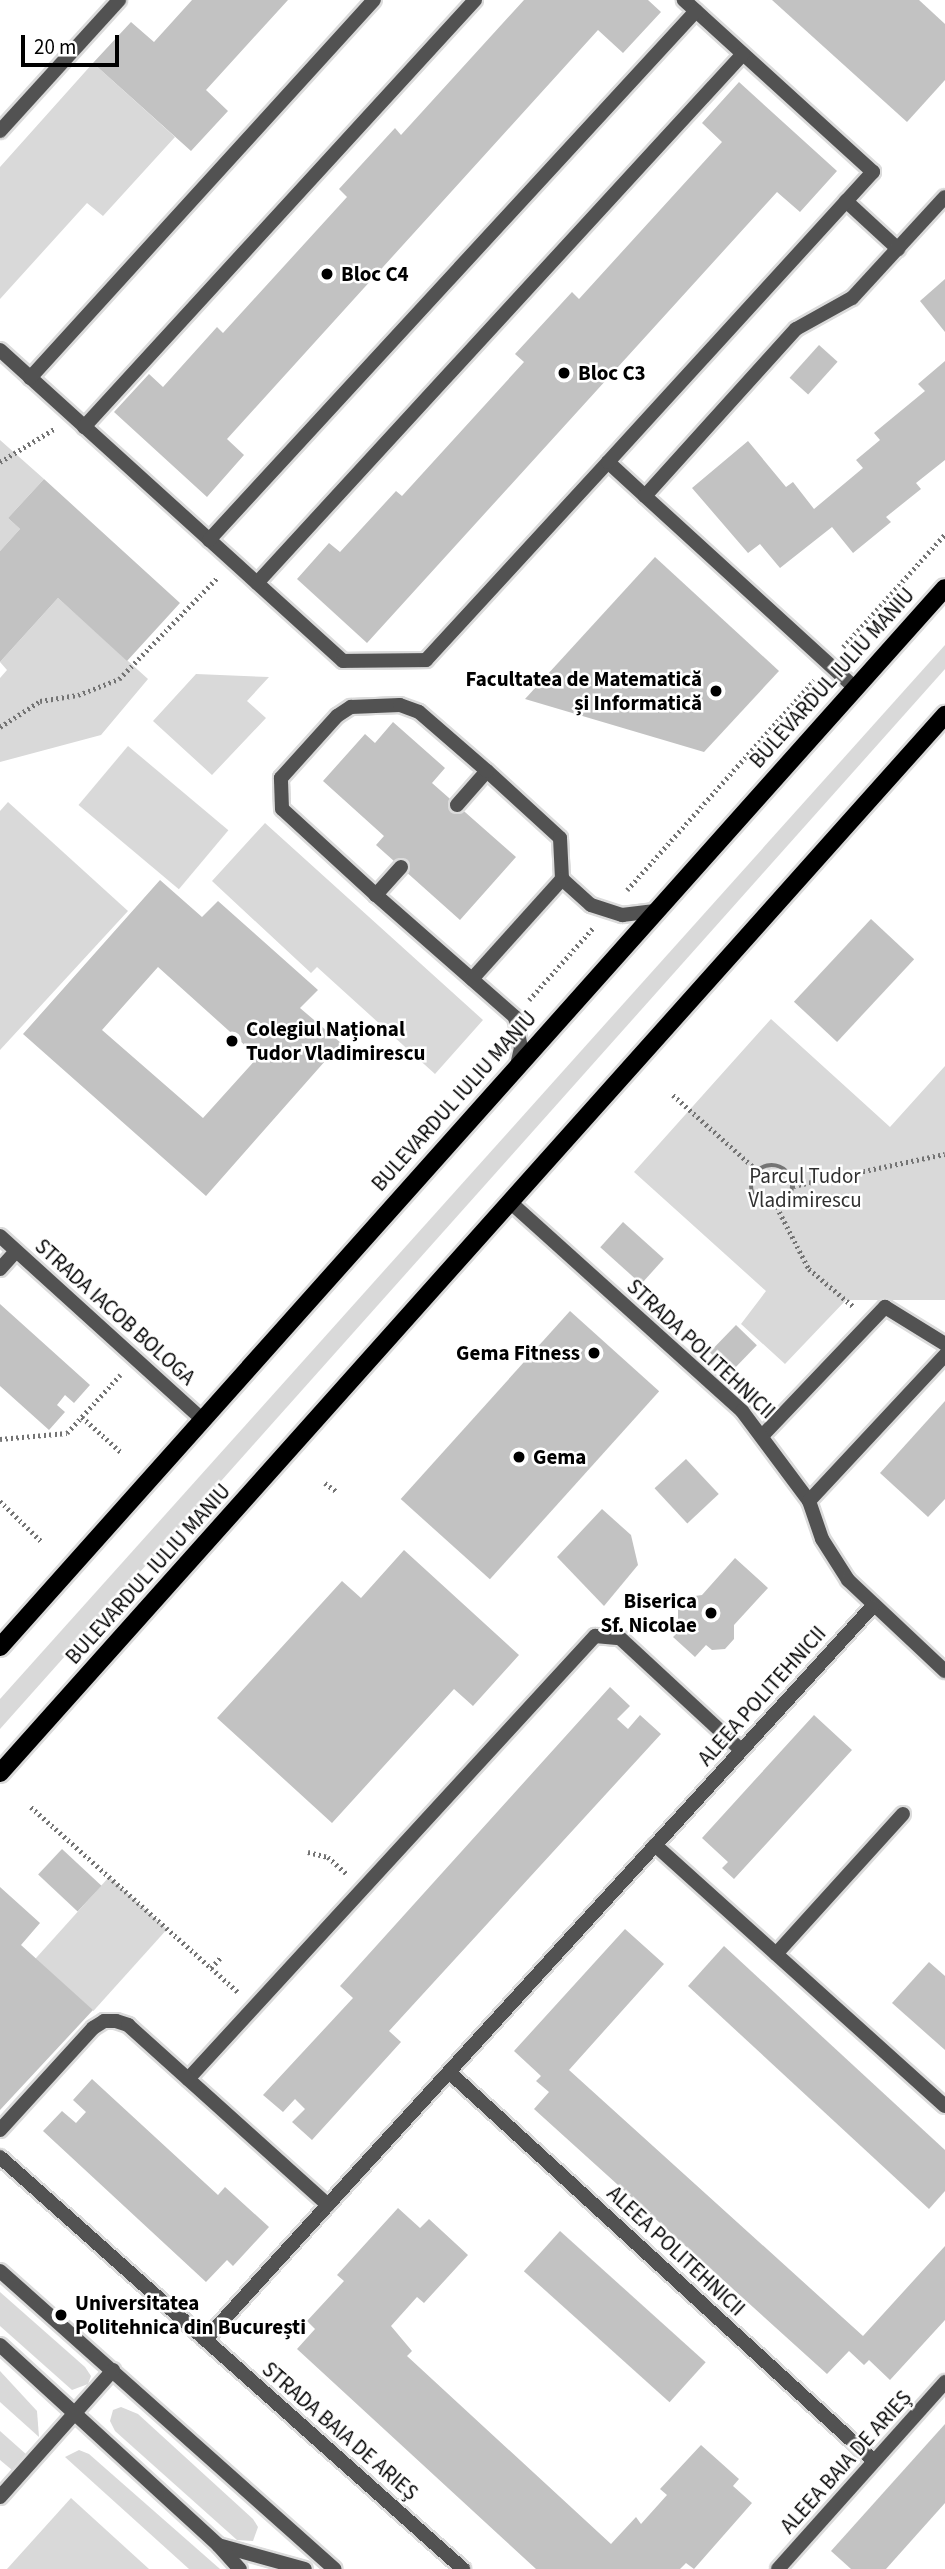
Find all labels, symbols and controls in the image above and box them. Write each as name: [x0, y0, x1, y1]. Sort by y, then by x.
scale bar: [24, 21, 122, 65]
text: 20 m: [34, 32, 76, 62]
place label: Bloc C4: [341, 261, 409, 287]
marker: Bloc C4: [319, 266, 335, 282]
place label: Bloc C3: [578, 360, 646, 386]
marker: Bloc C3: [556, 365, 572, 381]
street label: BULEVARDUL IULIU MANIU: [744, 583, 920, 773]
place label: Facultatea de Matematică și Informatică: [466, 666, 702, 716]
marker: Facultatea de Matematică și Informatică: [708, 683, 724, 699]
street label: BULEVARDUL IULIU MANIU: [366, 1006, 542, 1196]
place label: Colegiul Național Tudor Vladimirescu: [246, 1016, 425, 1066]
marker: Colegiul Național Tudor Vladimirescu: [224, 1033, 240, 1049]
park label: Parcul Tudor Vladimirescu: [748, 1163, 862, 1213]
street label: STRADA IACOB BOLOGA: [30, 1234, 200, 1390]
street label: STRADA POLITEHNICII: [622, 1274, 780, 1424]
place label: Gema Fitness: [456, 1340, 580, 1366]
marker: Gema Fitness: [586, 1345, 602, 1361]
place label: Gema: [533, 1444, 586, 1470]
marker: Gema: [511, 1449, 527, 1465]
street label: BULEVARDUL IULIU MANIU: [60, 1479, 236, 1669]
place label: Biserica Sf. Nicolae: [600, 1588, 697, 1638]
marker: Biserica Sf. Nicolae: [703, 1605, 719, 1621]
street label: ALEEA POLITEHNICII: [693, 1621, 831, 1771]
street label: ALEEA POLITEHNICII: [602, 2181, 750, 2321]
place label: Universitatea Politehnica din București: [75, 2290, 306, 2340]
marker: Universitatea Politehnica din București: [53, 2307, 69, 2323]
street label: STRADA BAIA DE ARIEȘ: [257, 2357, 423, 2505]
street label: ALEEA BAIA DE ARIEȘ: [775, 2385, 917, 2539]

